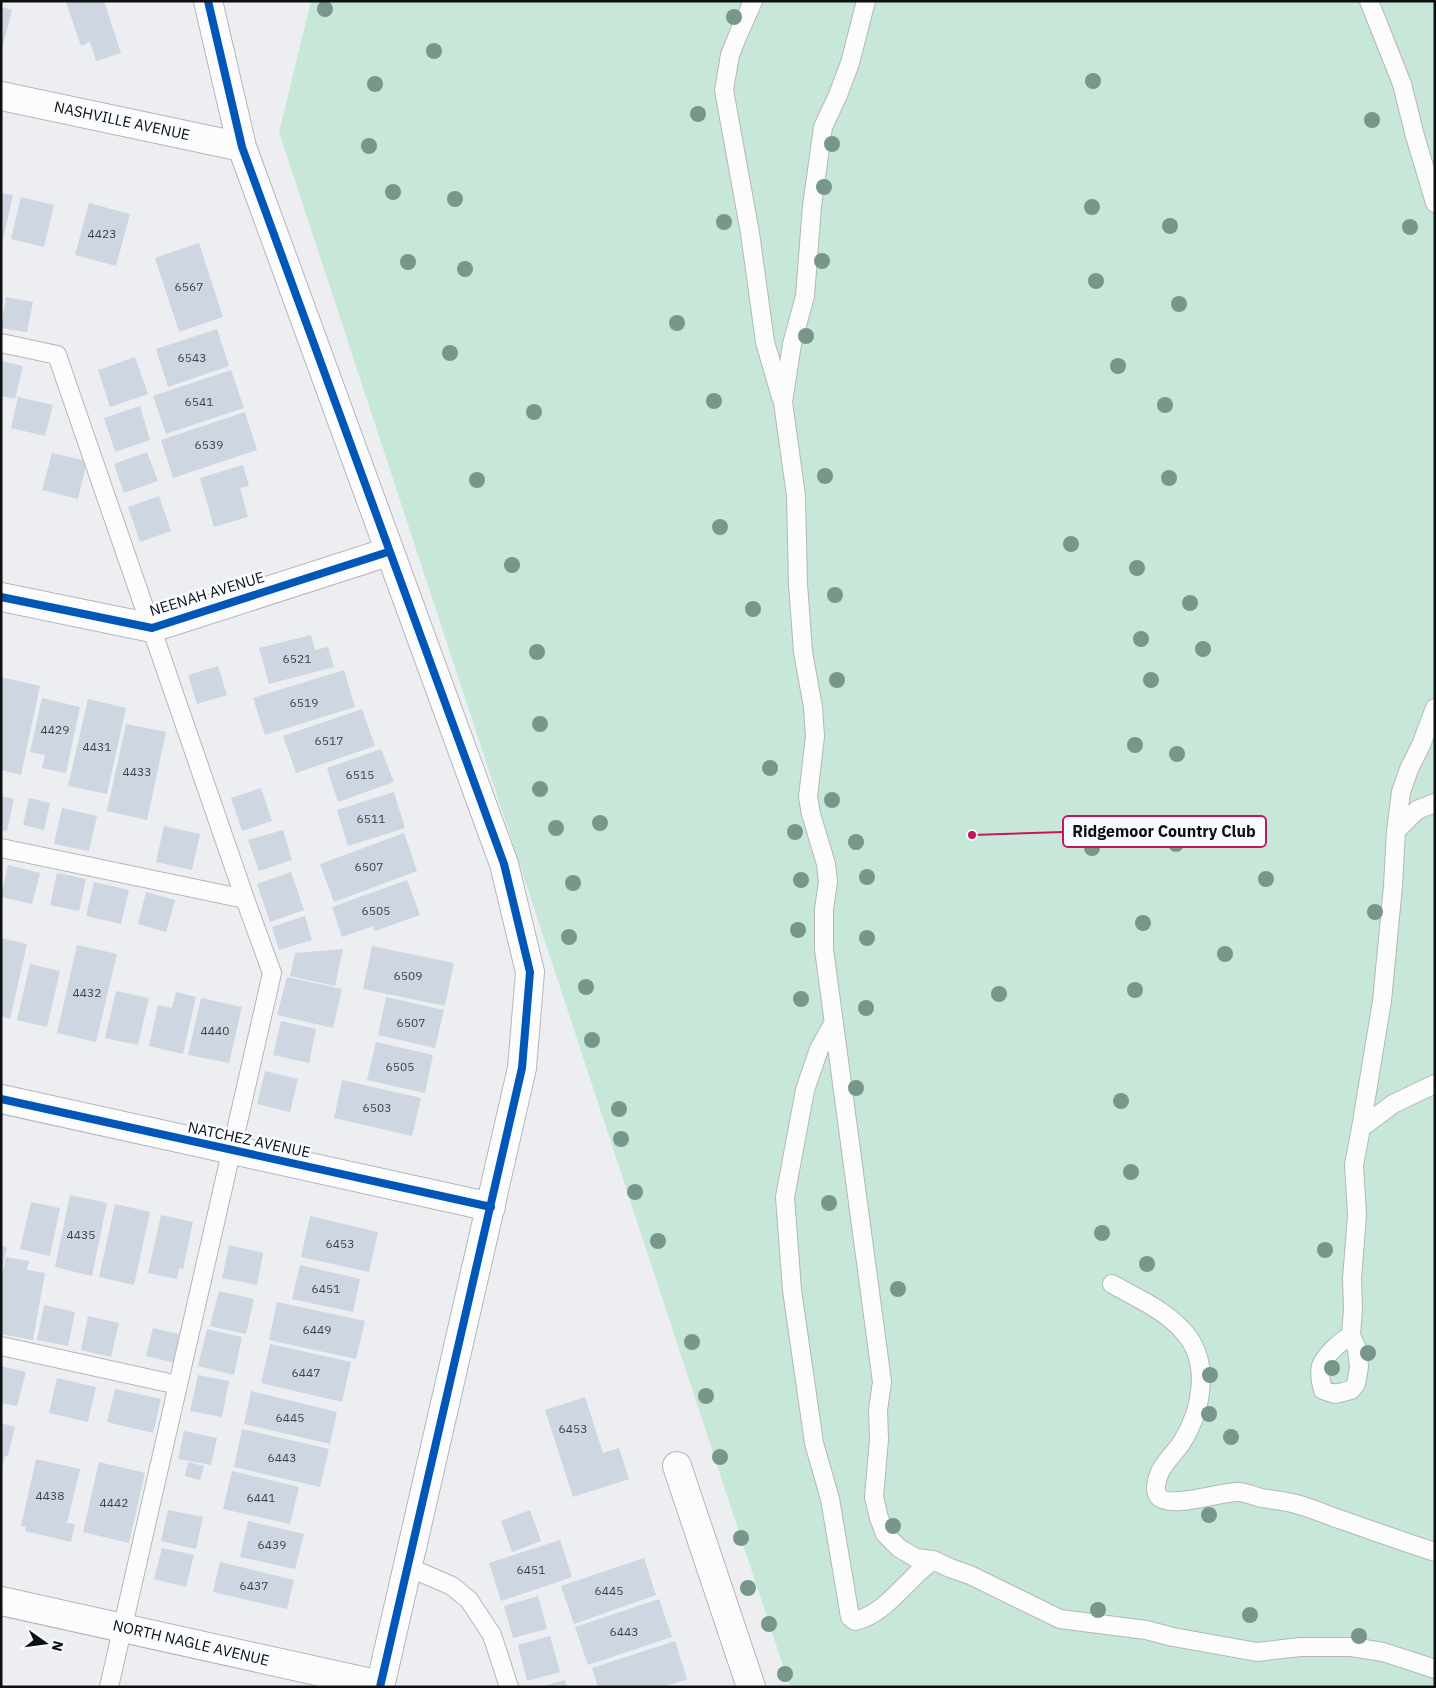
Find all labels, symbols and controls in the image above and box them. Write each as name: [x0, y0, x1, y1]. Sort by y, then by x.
street label: NASHVILLE AVENUE: [52, 97, 192, 144]
house number: 4423: [88, 226, 116, 241]
house number: 6567: [175, 279, 203, 294]
house number: 6543: [178, 350, 206, 365]
house number: 6541: [185, 394, 213, 409]
house number: 6539: [195, 437, 223, 452]
street label: NEENAH AVENUE: [147, 567, 266, 620]
house number: 6521: [283, 651, 311, 666]
house number: 6519: [290, 695, 318, 710]
house number: 4429: [41, 722, 69, 737]
house number: 6517: [315, 733, 343, 748]
house number: 4431: [83, 739, 111, 754]
house number: 4433: [123, 764, 151, 779]
house number: 6515: [346, 767, 374, 782]
house number: 6511: [357, 811, 385, 826]
callout: Ridgemoor Country Club: [1063, 816, 1266, 847]
text: Ridgemoor Country Club: [1072, 821, 1256, 841]
house number: 6507: [355, 859, 383, 874]
house number: 6505: [362, 903, 390, 918]
house number: 6509: [394, 968, 422, 983]
house number: 4432: [73, 985, 101, 1000]
house number: 6507: [397, 1015, 425, 1030]
house number: 4440: [201, 1023, 229, 1038]
house number: 6505: [386, 1059, 414, 1074]
house number: 6503: [363, 1100, 391, 1115]
street label: NATCHEZ AVENUE: [186, 1117, 312, 1162]
house number: 4435: [67, 1227, 95, 1242]
house number: 6453: [326, 1236, 354, 1251]
house number: 6451: [312, 1281, 340, 1296]
house number: 6449: [303, 1322, 331, 1337]
house number: 6447: [292, 1365, 320, 1380]
house number: 6445: [276, 1410, 304, 1425]
house number: 6453: [559, 1421, 587, 1436]
house number: 6443: [268, 1450, 296, 1465]
house number: 4438: [36, 1488, 64, 1503]
house number: 6441: [247, 1490, 275, 1505]
house number: 4442: [100, 1495, 128, 1510]
house number: 6439: [258, 1537, 286, 1552]
house number: 6451: [517, 1562, 545, 1577]
house number: 6437: [240, 1578, 268, 1593]
house number: 6445: [595, 1583, 623, 1598]
street label: NORTH NAGLE AVENUE: [111, 1615, 271, 1670]
north arrow: [20, 1618, 70, 1668]
house number: 6443: [610, 1624, 638, 1639]
text: N: [48, 1639, 68, 1653]

